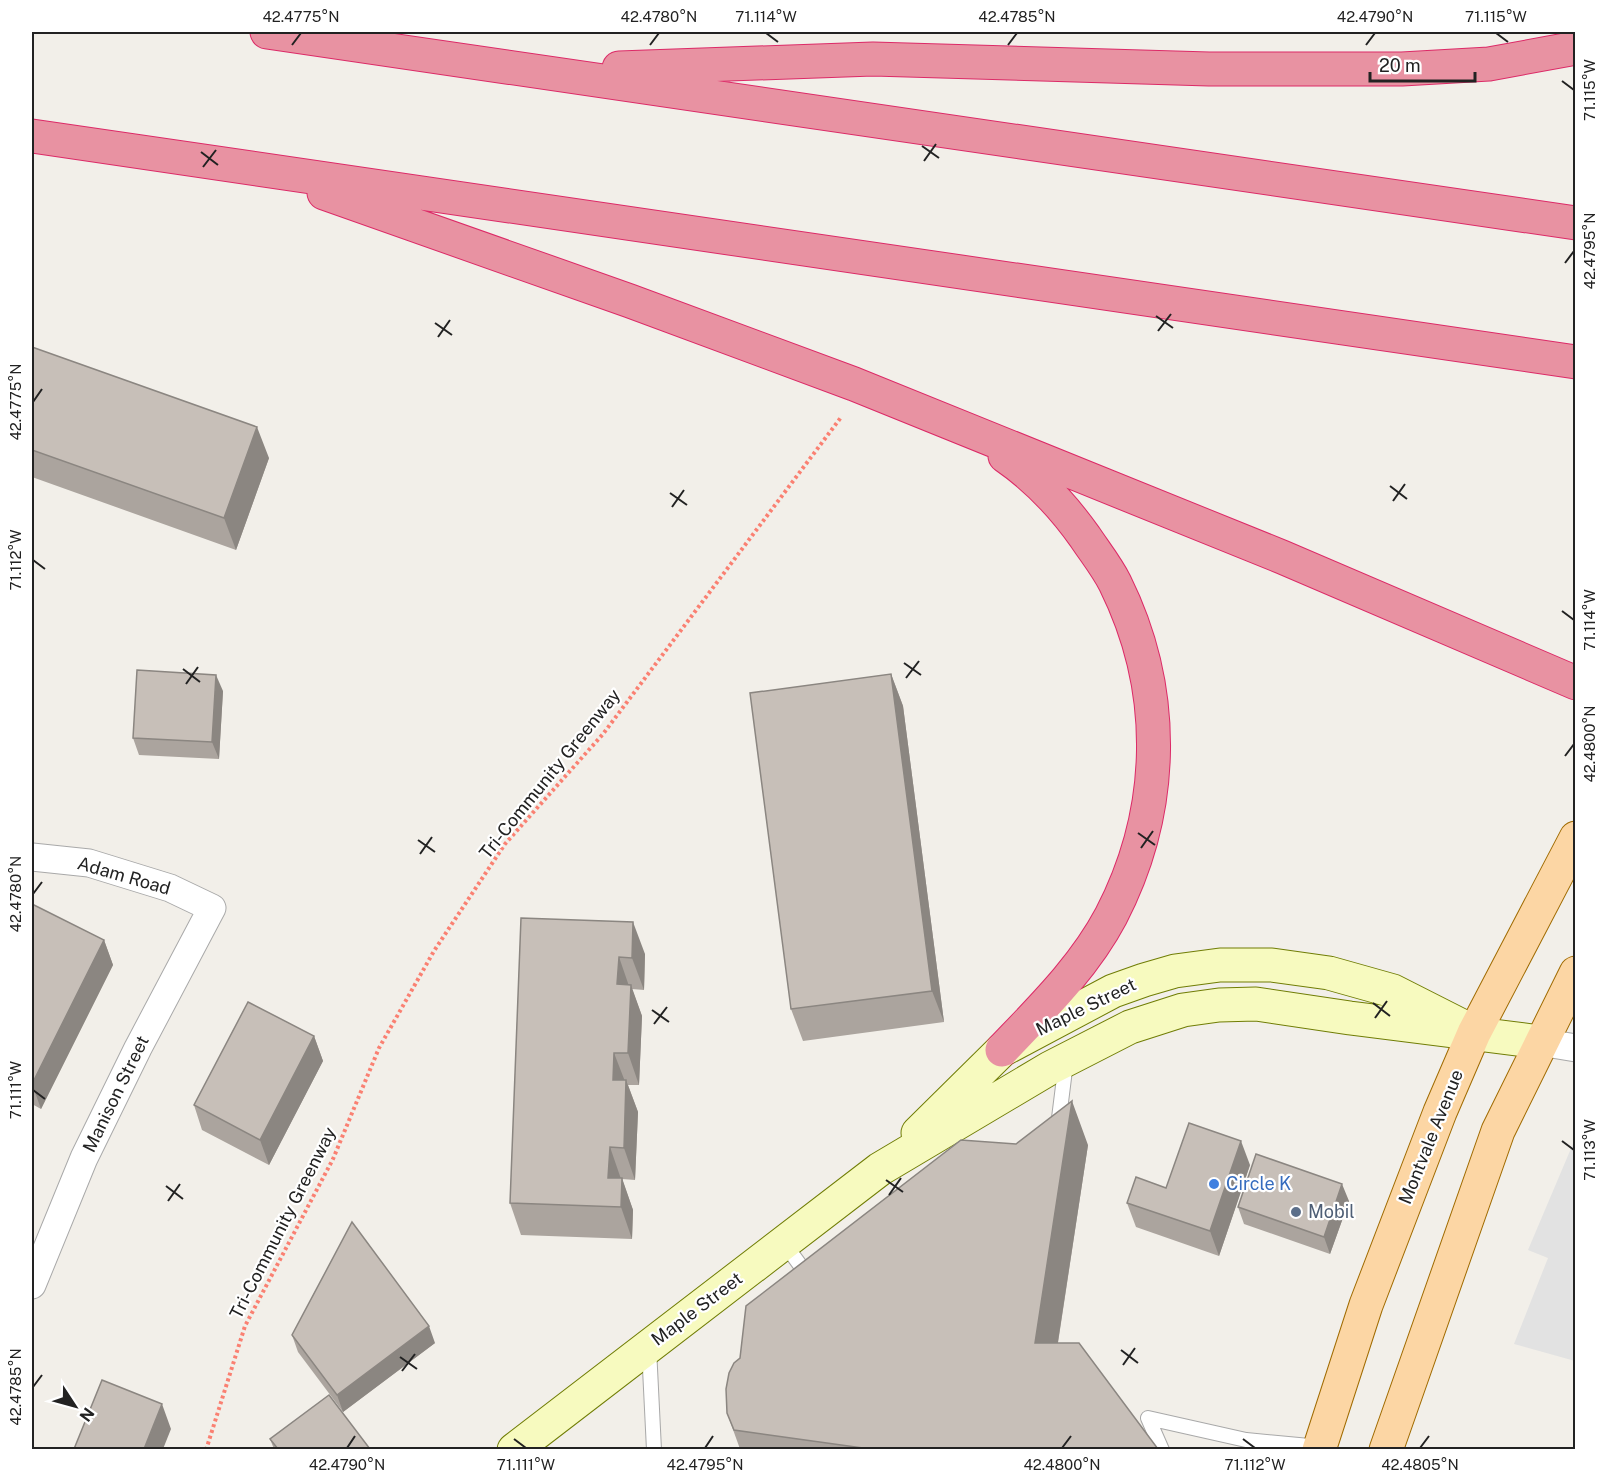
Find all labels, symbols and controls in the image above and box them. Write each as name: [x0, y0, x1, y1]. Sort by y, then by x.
text: 42.4775°N: [262, 8, 340, 25]
text: 42.4780°N: [621, 8, 697, 25]
text: 71.114°W: [735, 8, 797, 25]
text: 42.4785°N: [978, 8, 1056, 25]
text: 42.4790°N: [1337, 8, 1413, 25]
text: 71.115°W: [1465, 8, 1527, 25]
scale bar: [1370, 45, 1475, 83]
text: 20 m: [1379, 55, 1421, 76]
text: 71.115°W: [1581, 59, 1598, 121]
text: 42.4795°N: [1581, 212, 1598, 290]
text: 42.4775°N: [7, 363, 24, 441]
text: 71.112°W: [7, 529, 24, 591]
text: 71.114°W: [1581, 589, 1598, 651]
street label: Tri-Community Greenway: [475, 684, 625, 863]
text: 42.4800°N: [1581, 705, 1598, 783]
street label: Adam Road: [75, 852, 173, 899]
text: 42.4780°N: [7, 856, 24, 932]
street label: Maple Street: [1032, 973, 1139, 1040]
street label: Manison Street: [78, 1032, 153, 1156]
text: 71.111°W: [7, 1061, 24, 1119]
street label: Montvale Avenue: [1394, 1067, 1467, 1207]
text: 71.113°W: [1581, 1119, 1598, 1181]
street label: Tri-Community Greenway: [225, 1123, 340, 1322]
place label: Circle K: [1226, 1173, 1291, 1194]
marker: Circle K: [1207, 1177, 1221, 1191]
place label: Mobil: [1308, 1201, 1355, 1222]
marker: Mobil: [1289, 1205, 1303, 1219]
street label: Maple Street: [647, 1268, 746, 1350]
text: 42.4785°N: [7, 1348, 24, 1426]
north arrow: [45, 1376, 105, 1436]
text: N: [75, 1404, 98, 1425]
text: 42.4790°N: [309, 1456, 385, 1473]
text: 71.111°W: [497, 1456, 555, 1473]
text: 42.4795°N: [666, 1456, 744, 1473]
text: 42.4800°N: [1023, 1456, 1101, 1473]
text: 71.112°W: [1224, 1456, 1286, 1473]
text: 42.4805°N: [1381, 1456, 1459, 1473]

